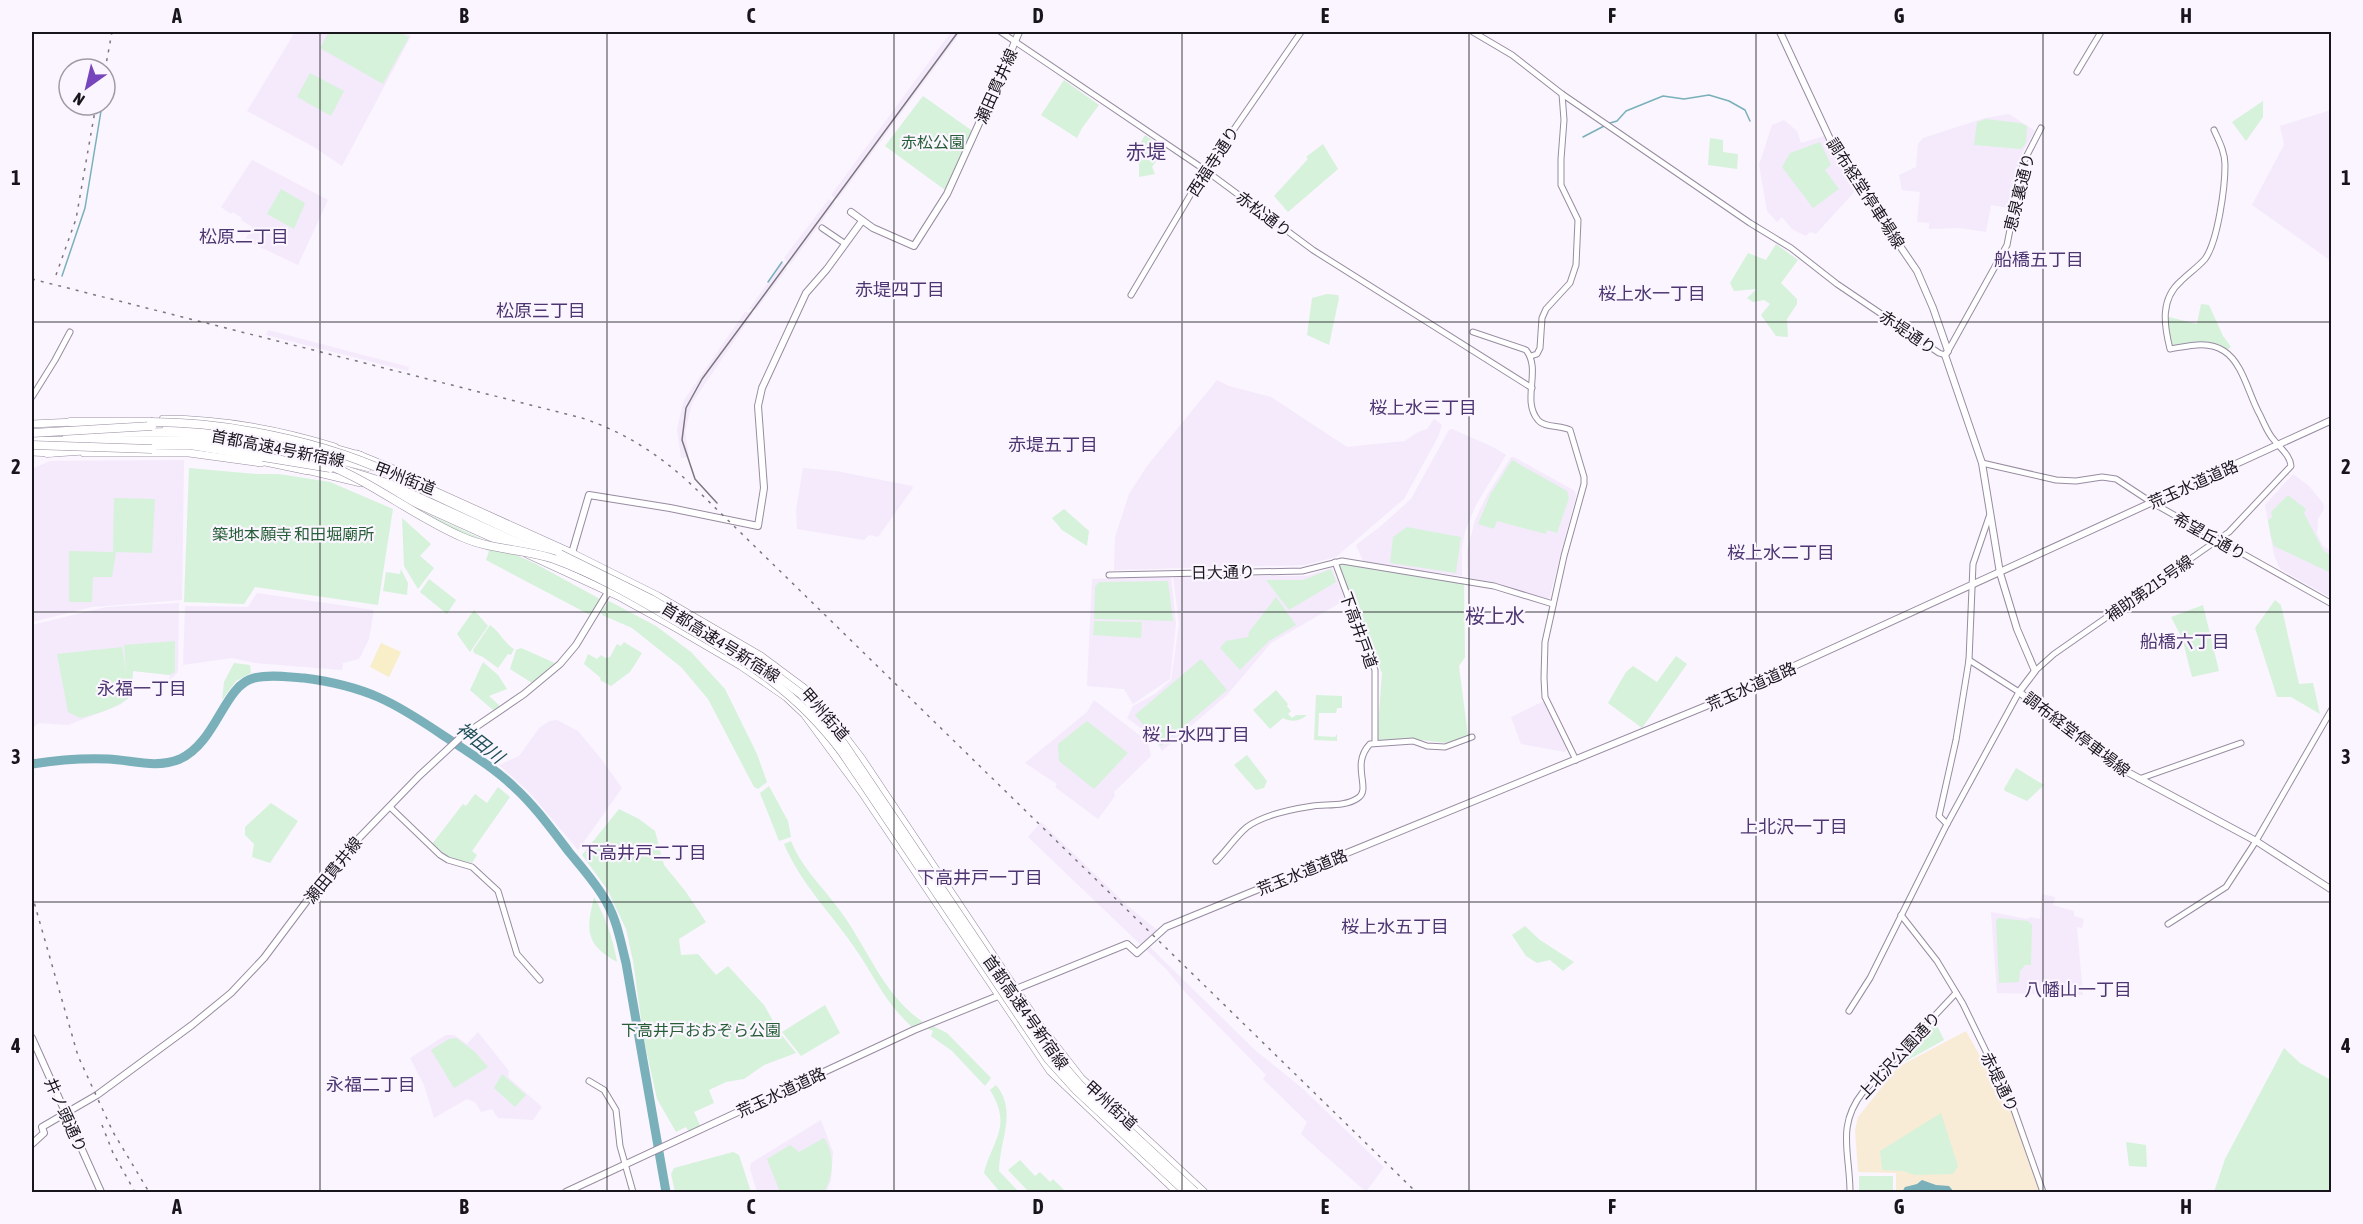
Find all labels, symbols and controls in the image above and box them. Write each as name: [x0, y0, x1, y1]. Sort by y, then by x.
text: A: [171, 4, 182, 27]
text: B: [459, 4, 469, 27]
text: C: [747, 4, 756, 27]
text: D: [1032, 4, 1044, 27]
text: E: [1321, 4, 1330, 27]
text: F: [1608, 4, 1616, 27]
text: G: [1894, 4, 1905, 27]
text: H: [2180, 4, 2192, 27]
street label: 瀬田貫井線: [972, 46, 1020, 126]
north arrow: [57, 57, 117, 117]
text: N: [70, 89, 88, 110]
street label: 西福寺通り: [1184, 123, 1242, 199]
park label: 赤松公園: [901, 133, 965, 151]
street label: 調布経堂停車場線: [1824, 134, 1908, 252]
district label: 赤堤: [1126, 140, 1166, 163]
street label: 恵泉裏通り: [2001, 151, 2037, 233]
text: 1: [11, 166, 21, 189]
text: 1: [2341, 166, 2351, 189]
street label: 赤松通り: [1233, 188, 1295, 240]
district label: 松原二丁目: [199, 226, 289, 247]
district label: 船橋五丁目: [1994, 249, 2084, 270]
district label: 赤堤四丁目: [855, 279, 945, 300]
district label: 桜上水一丁目: [1598, 283, 1706, 304]
district label: 松原三丁目: [496, 300, 586, 321]
street label: 赤堤通り: [1876, 307, 1940, 357]
district label: 桜上水三丁目: [1369, 397, 1477, 418]
street label: 首都高速4号新宿線: [210, 426, 346, 470]
district label: 赤堤五丁目: [1008, 434, 1098, 455]
text: 2: [11, 455, 21, 478]
text: 2: [2341, 455, 2351, 478]
street label: 荒玉水道道路: [2145, 456, 2241, 512]
street label: 甲州街道: [372, 458, 438, 498]
street label: 希望丘通り: [2171, 509, 2249, 563]
park label: 築地本願寺 和田堀廟所: [212, 525, 374, 543]
district label: 桜上水二丁目: [1727, 542, 1835, 563]
street label: 補助第215号線: [2102, 551, 2196, 625]
street label: 日大通り: [1191, 562, 1255, 582]
street label: 下高井戸道: [1337, 589, 1381, 671]
street label: 首都高速4号新宿線: [659, 598, 783, 686]
district label: 桜上水: [1465, 604, 1525, 627]
district label: 船橋六丁目: [2140, 631, 2230, 652]
street label: 荒玉水道道路: [1703, 658, 1799, 714]
district label: 永福一丁目: [97, 678, 187, 699]
street label: 甲州街道: [797, 684, 853, 744]
street label: 調布経堂停車場線: [2020, 688, 2134, 780]
water label: 神田川: [453, 718, 510, 769]
district label: 桜上水四丁目: [1142, 724, 1250, 745]
text: 3: [11, 745, 21, 768]
text: 3: [2341, 745, 2351, 768]
district label: 上北沢一丁目: [1740, 816, 1848, 837]
street label: 瀬田貫井線: [301, 833, 365, 907]
district label: 下高井戸二丁目: [581, 842, 707, 863]
street label: 荒玉水道道路: [1254, 846, 1350, 898]
district label: 下高井戸一丁目: [917, 867, 1043, 888]
district label: 桜上水五丁目: [1341, 916, 1449, 937]
street label: 首都高速4号新宿線: [980, 951, 1072, 1073]
district label: 八幡山一丁目: [2024, 979, 2132, 1000]
street label: 上北沢公園通り: [1854, 1008, 1944, 1102]
park label: 下高井戸おおぞら公園: [621, 1021, 781, 1039]
text: 4: [10, 1034, 21, 1057]
text: 4: [2340, 1034, 2351, 1057]
street label: 赤堤通り: [1978, 1049, 2022, 1115]
street label: 荒玉水道道路: [734, 1064, 828, 1120]
district label: 永福二丁目: [326, 1074, 416, 1095]
street label: 井ノ頭通り: [42, 1075, 90, 1155]
street label: 甲州街道: [1081, 1077, 1141, 1133]
text: A: [171, 1195, 182, 1218]
text: B: [459, 1195, 469, 1218]
text: C: [747, 1195, 756, 1218]
text: D: [1032, 1195, 1044, 1218]
text: E: [1321, 1195, 1330, 1218]
text: F: [1608, 1195, 1616, 1218]
text: G: [1894, 1195, 1905, 1218]
text: H: [2180, 1195, 2192, 1218]

